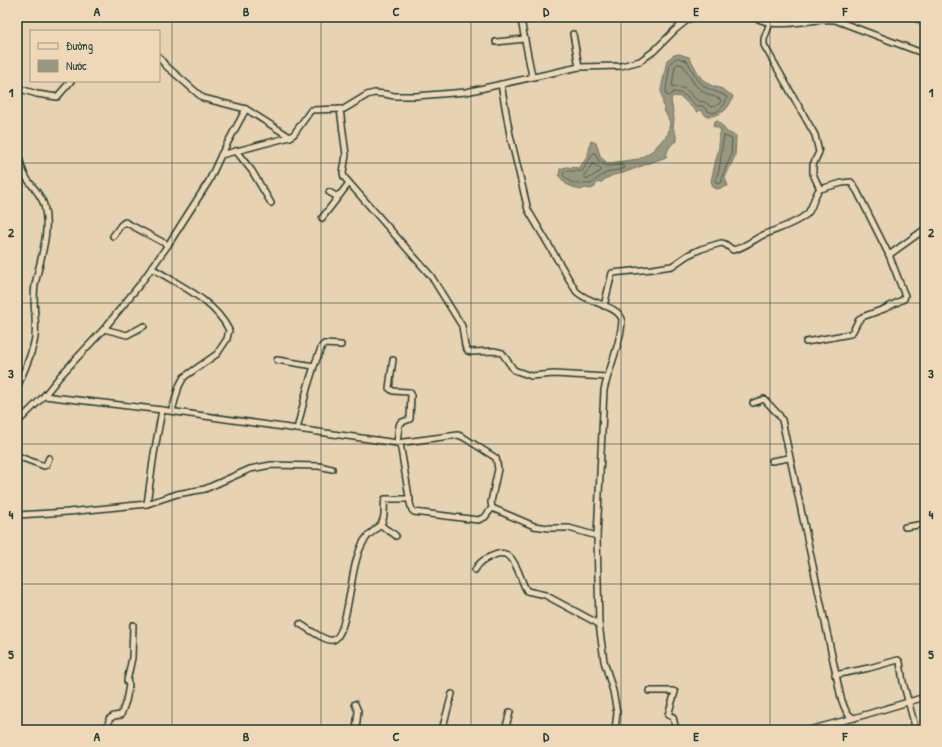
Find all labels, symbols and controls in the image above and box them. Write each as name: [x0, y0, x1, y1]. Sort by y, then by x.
text: A: [94, 2, 101, 20]
text: B: [243, 2, 250, 20]
text: C: [392, 2, 400, 20]
text: D: [543, 2, 550, 20]
text: E: [693, 2, 699, 20]
text: F: [842, 2, 849, 20]
legend: [30, 30, 160, 82]
text: Đường: [66, 37, 93, 54]
text: Nước: [66, 57, 87, 74]
text: 1: [9, 83, 14, 101]
text: 1: [929, 83, 934, 101]
text: 2: [8, 223, 15, 241]
text: 2: [928, 223, 935, 241]
text: 3: [8, 364, 14, 382]
text: 3: [928, 364, 934, 382]
text: 4: [9, 505, 14, 523]
text: 4: [929, 505, 934, 523]
text: 5: [8, 645, 14, 663]
text: 5: [928, 645, 934, 663]
text: A: [94, 727, 101, 745]
text: B: [243, 727, 250, 745]
text: C: [392, 727, 400, 745]
text: D: [543, 727, 550, 745]
text: E: [693, 727, 699, 745]
text: F: [842, 727, 849, 745]

